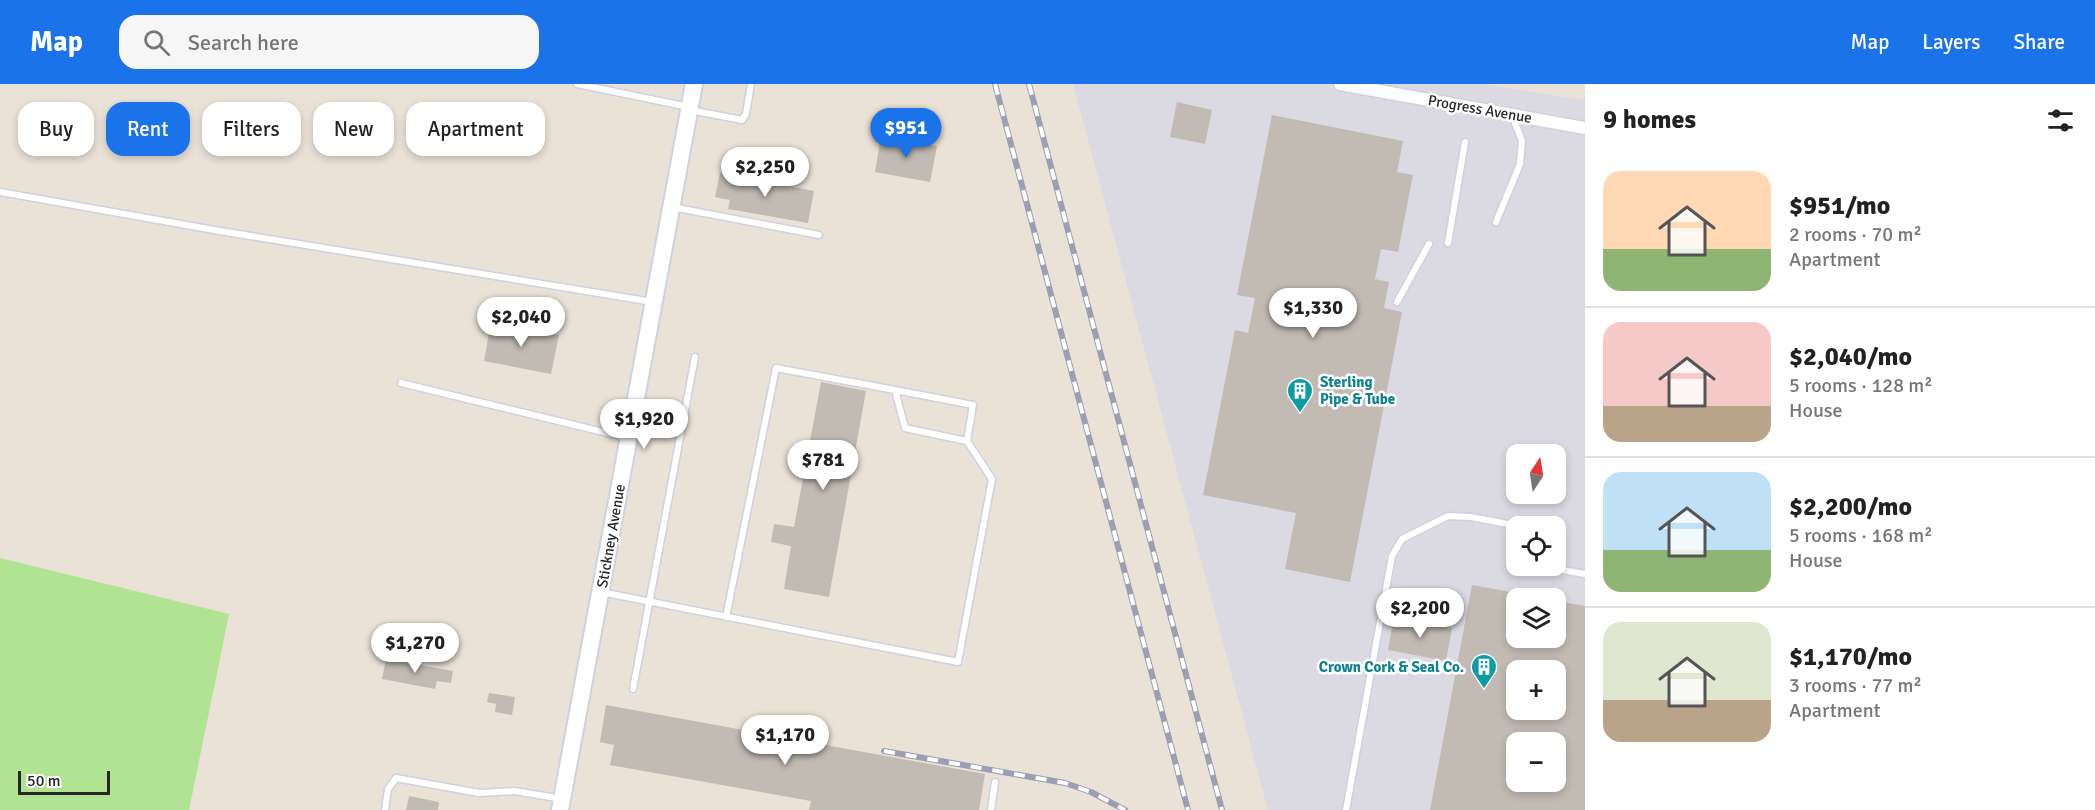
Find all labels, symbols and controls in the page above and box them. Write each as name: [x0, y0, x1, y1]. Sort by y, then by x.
search box: [119, 15, 539, 69]
text: Map: [30, 25, 83, 59]
icon: search: [140, 26, 173, 59]
text: Search here: [188, 29, 299, 56]
text: Map: [1851, 29, 1889, 55]
text: Layers: [1922, 29, 1980, 55]
text: Share: [2013, 29, 2065, 55]
street label: Progress Avenue: [1427, 91, 1533, 127]
chip: Buy: [18, 102, 94, 156]
chip: Rent: [106, 102, 190, 156]
chip: Filters: [202, 102, 301, 156]
chip: New: [313, 102, 394, 156]
chip: Apartment: [406, 102, 545, 156]
text: 9 homes: [1603, 104, 1696, 136]
icon: filters: [2044, 104, 2077, 137]
pin: $951: [870, 108, 942, 159]
text: $951: [884, 115, 928, 140]
pin: $2,250: [716, 147, 814, 198]
text: $2,250: [735, 154, 795, 179]
text: $951/mo: [1789, 190, 1890, 222]
icon: home: [1651, 195, 1723, 267]
text: 2 rooms · 70 m²: [1789, 222, 1922, 247]
text: Apartment: [1789, 247, 1881, 272]
pin: $1,330: [1264, 288, 1362, 339]
text: $1,330: [1283, 295, 1343, 320]
pin: $2,040: [472, 297, 570, 348]
text: $2,040: [491, 304, 551, 329]
text: $2,040/mo: [1789, 341, 1912, 373]
icon: home: [1651, 346, 1723, 418]
place label: Sterling Pipe & Tube: [1320, 373, 1395, 408]
text: 5 rooms · 128 m²: [1789, 373, 1933, 398]
building icon: Sterling Pipe & Tube: [1285, 376, 1315, 414]
text: House: [1789, 398, 1843, 423]
pin: $1,920: [595, 399, 693, 450]
text: $1,920: [614, 406, 674, 431]
pin: $781: [787, 440, 859, 491]
north arrow: [1506, 444, 1566, 504]
map controls: [1506, 444, 1566, 792]
text: $781: [801, 447, 845, 472]
street label: Stickney Avenue: [593, 483, 629, 589]
text: $2,200/mo: [1789, 491, 1912, 523]
icon: home: [1651, 496, 1723, 568]
button: locate: [1506, 516, 1566, 576]
text: 5 rooms · 168 m²: [1789, 523, 1933, 548]
text: House: [1789, 548, 1843, 573]
pin: $2,200: [1371, 588, 1469, 639]
button: layers: [1506, 588, 1566, 648]
text: $2,200: [1390, 595, 1450, 620]
pin: $1,270: [366, 623, 464, 674]
text: $1,270: [385, 630, 445, 655]
text: $1,170/mo: [1789, 641, 1912, 673]
icon: home: [1651, 646, 1723, 718]
building icon: Crown Cork & Seal Co.: [1469, 652, 1499, 690]
place label: Crown Cork & Seal Co.: [1319, 658, 1464, 676]
button: +: [1506, 660, 1566, 720]
text: 3 rooms · 77 m²: [1789, 673, 1922, 698]
text: Apartment: [1789, 698, 1881, 723]
pin: $1,170: [736, 715, 834, 766]
text: $1,170: [755, 722, 815, 747]
button: −: [1506, 732, 1566, 792]
scale bar: [18, 768, 110, 796]
text: 50 m: [27, 771, 61, 791]

